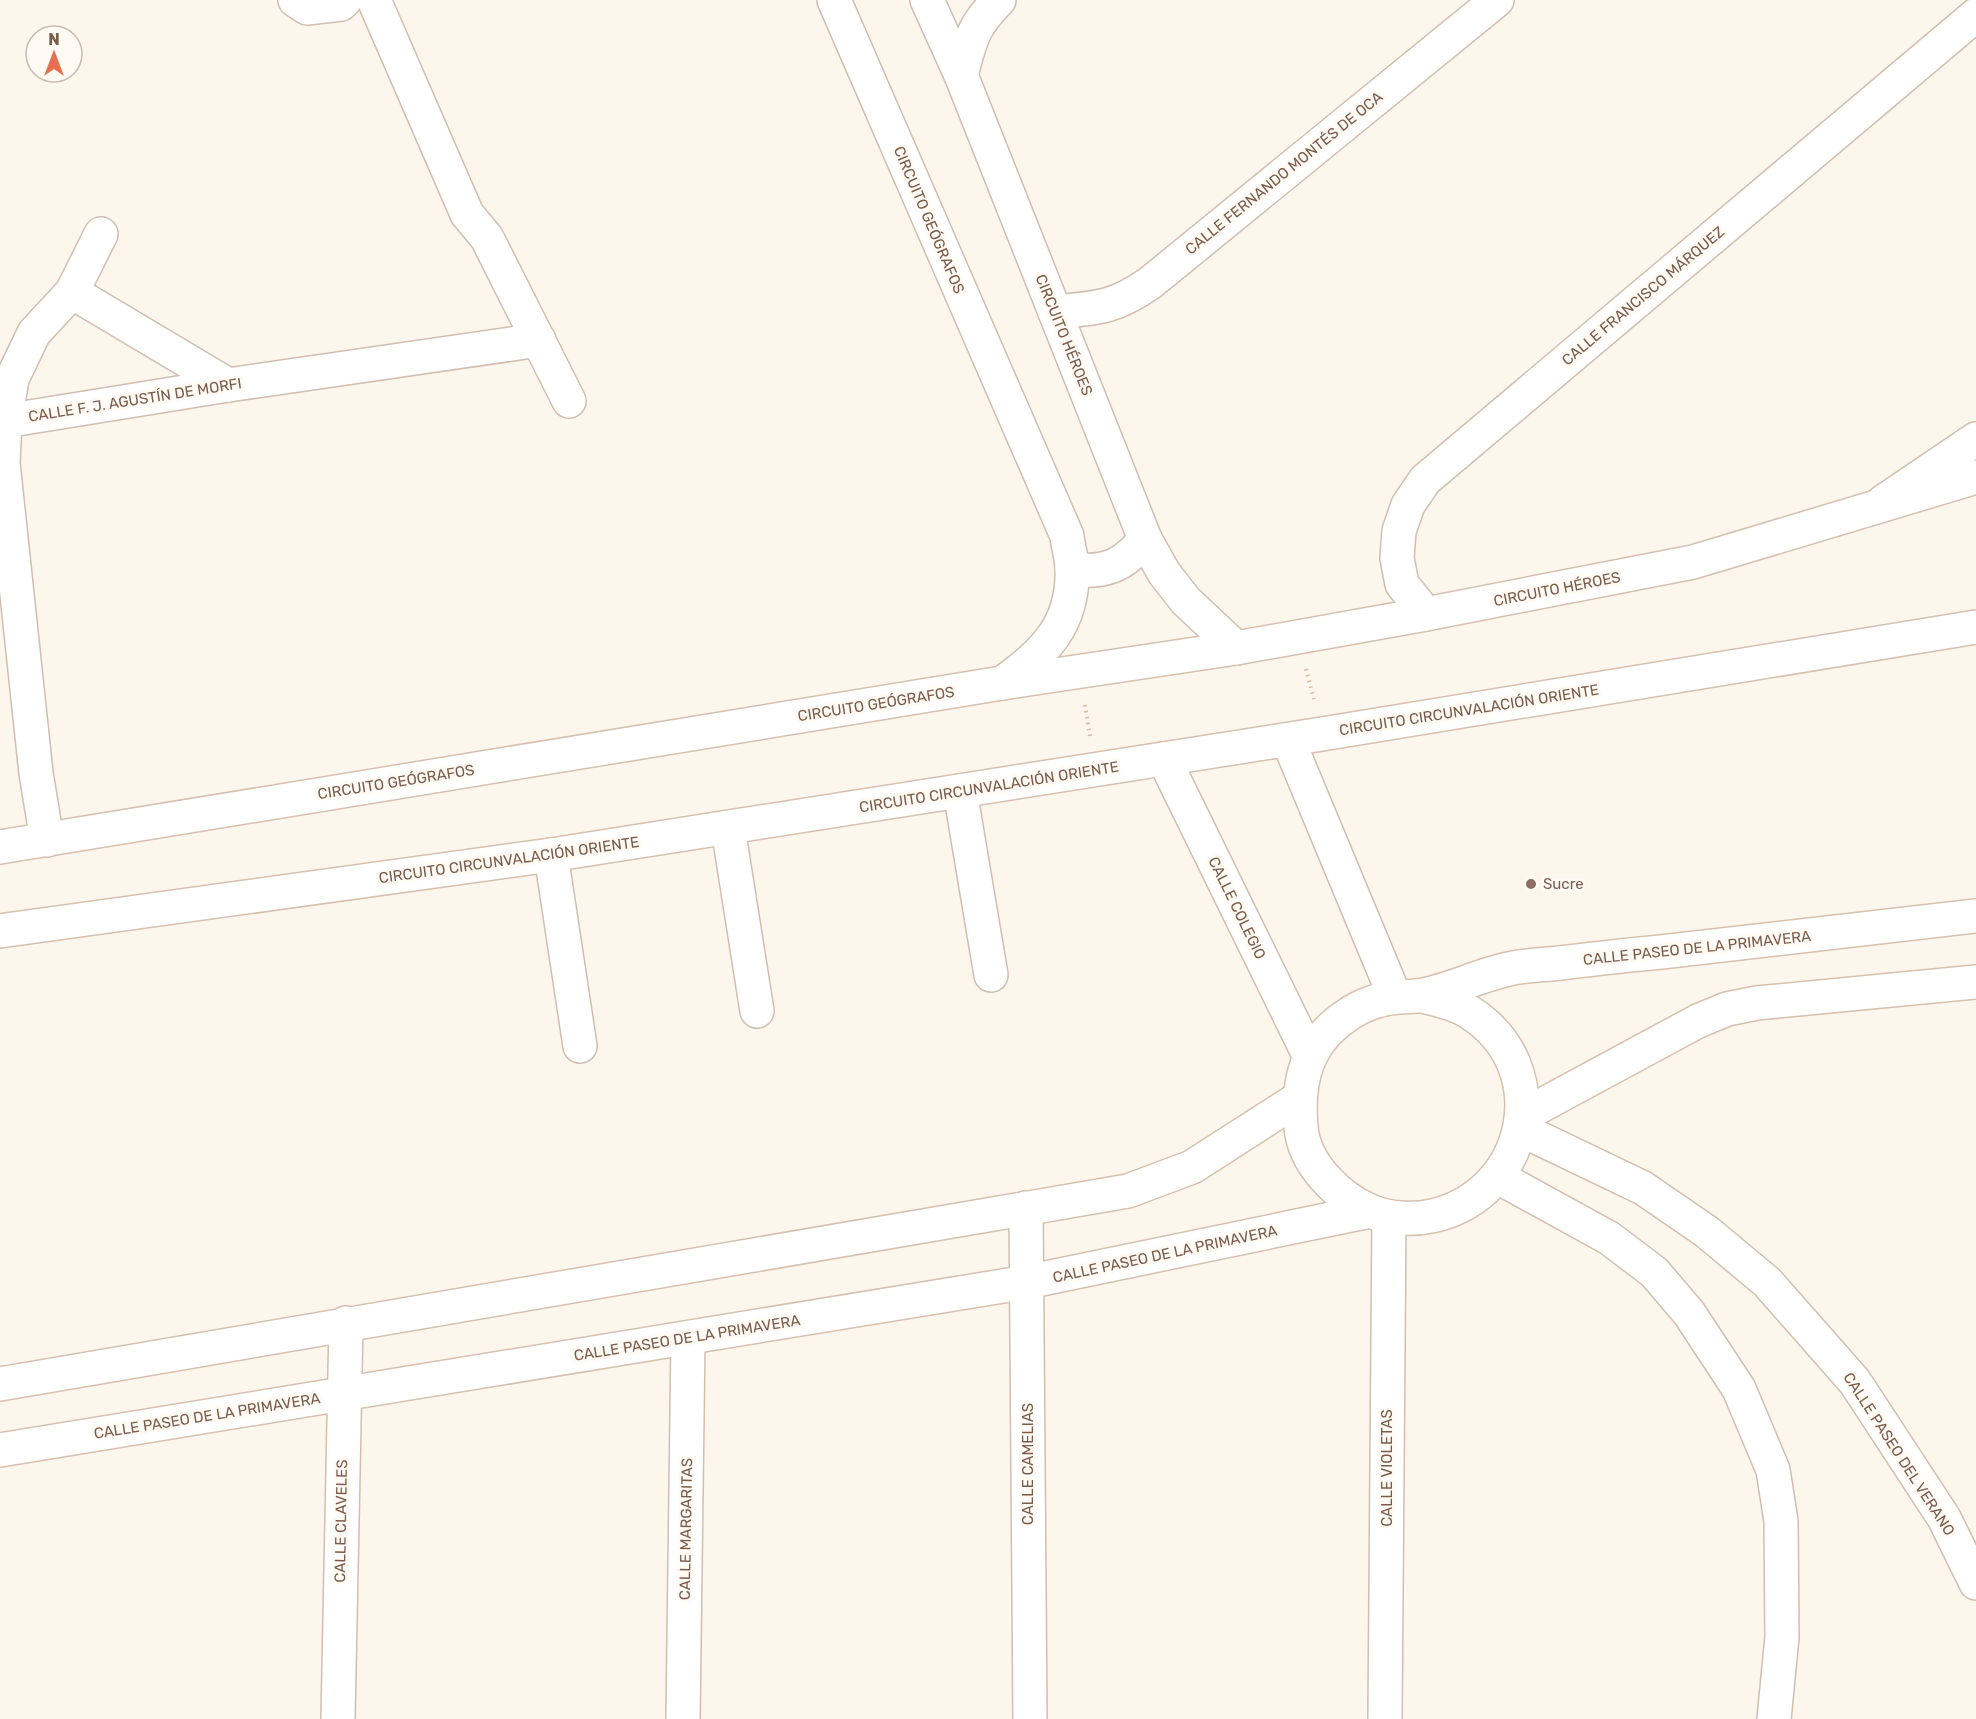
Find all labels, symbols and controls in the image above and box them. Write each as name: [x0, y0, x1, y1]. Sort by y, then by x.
north arrow: [24, 24, 84, 84]
text: N: [48, 30, 60, 49]
street label: CALLE FERNANDO MONTÉS DE OCA: [1182, 88, 1386, 258]
street label: CIRCUITO GEÓGRAFOS: [890, 144, 968, 296]
street label: CALLE FRANCISCO MÁRQUEZ: [1558, 223, 1728, 369]
street label: CIRCUITO HÉROES: [1031, 272, 1097, 398]
street label: CALLE F. J. AGUSTÍN DE MORFI: [27, 374, 243, 426]
street label: CIRCUITO HÉROES: [1492, 568, 1622, 610]
street label: CIRCUITO CIRCUNVALACIÓN ORIENTE: [1338, 681, 1600, 739]
street label: CIRCUITO GEÓGRAFOS: [796, 683, 956, 725]
street label: CIRCUITO CIRCUNVALACIÓN ORIENTE: [858, 758, 1120, 816]
street label: CIRCUITO GEÓGRAFOS: [316, 761, 476, 803]
street label: CIRCUITO CIRCUNVALACIÓN ORIENTE: [378, 833, 640, 887]
street label: CALLE COLEGIO: [1204, 854, 1270, 962]
place label: Sucre: [1543, 875, 1584, 893]
marker: Sucre: [1524, 877, 1538, 891]
street label: CALLE PASEO DE LA PRIMAVERA: [1582, 927, 1812, 969]
street label: CALLE PASEO DE LA PRIMAVERA: [1051, 1221, 1279, 1287]
street label: CALLE PASEO DE LA PRIMAVERA: [572, 1311, 802, 1365]
street label: CALLE PASEO DEL VERANO: [1839, 1369, 1959, 1539]
street label: CALLE PASEO DE LA PRIMAVERA: [92, 1389, 322, 1443]
street label: CALLE CAMELIAS: [1019, 1403, 1037, 1525]
street label: CALLE VIOLETAS: [1378, 1409, 1396, 1527]
street label: CALLE MARGARITAS: [676, 1458, 696, 1600]
street label: CALLE CLAVELES: [331, 1459, 351, 1583]

